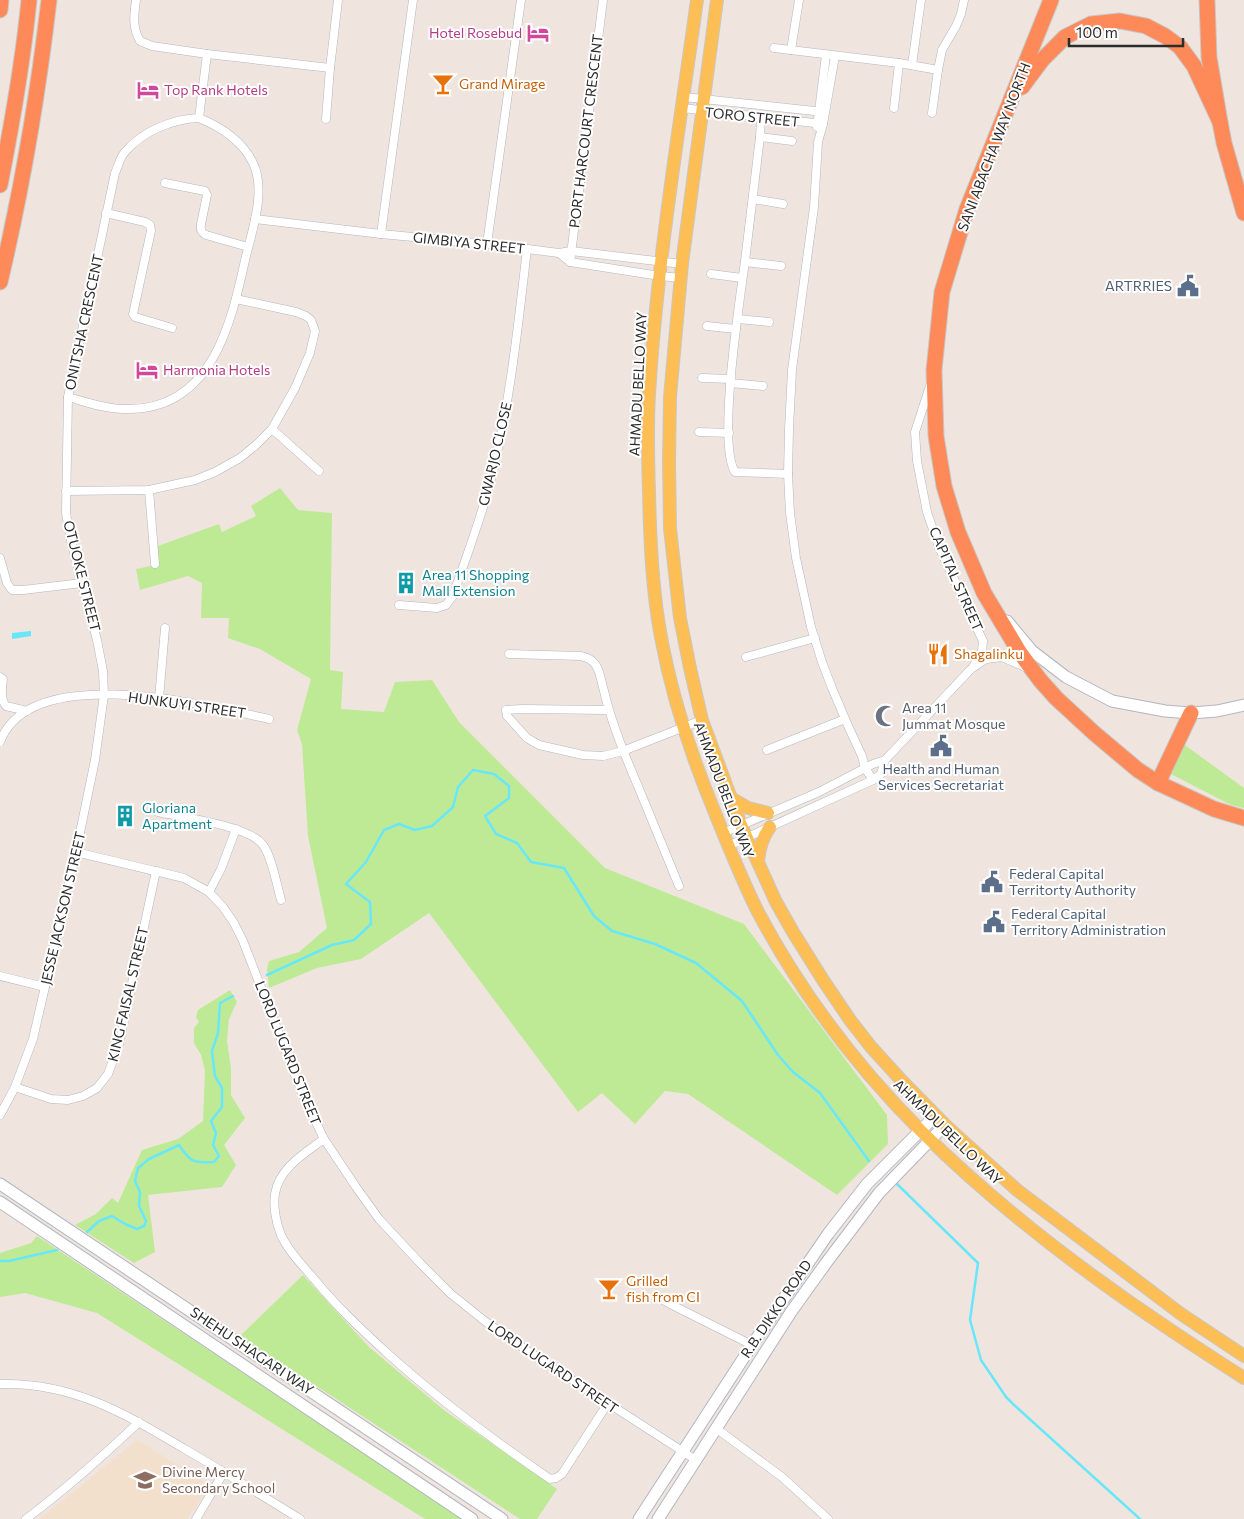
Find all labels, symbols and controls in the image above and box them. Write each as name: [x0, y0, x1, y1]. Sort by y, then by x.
scale bar: [1069, 15, 1183, 47]
hotel icon: Hotel Rosebud: [525, 20, 551, 46]
text: 100 m: [1076, 23, 1118, 41]
place label: Hotel Rosebud: [429, 24, 522, 41]
street label: PORT HARCOURT CRESCENT: [565, 33, 606, 229]
street label: SANI ABACHA WAY NORTH: [953, 60, 1034, 234]
bar icon: Grand Mirage: [430, 71, 456, 97]
place label: Grand Mirage: [459, 75, 545, 92]
hotel icon: Top Rank Hotels: [135, 77, 161, 103]
place label: Top Rank Hotels: [164, 81, 268, 98]
street label: TORO STREET: [704, 103, 800, 130]
street label: GIMBIYA STREET: [412, 228, 526, 257]
street label: ONITSHA CRESCENT: [61, 252, 106, 392]
public building icon: ARTRRIES: [1175, 273, 1201, 299]
place label: ARTRRIES: [1105, 277, 1172, 294]
street label: AHMADU BELLO WAY: [625, 311, 650, 457]
hotel icon: Harmonia Hotels: [134, 357, 160, 383]
place label: Harmonia Hotels: [163, 361, 270, 378]
street label: GWARJO CLOSE: [474, 400, 515, 507]
street label: OTUOKE STREET: [60, 519, 105, 633]
street label: CAPITAL STREET: [926, 524, 987, 633]
place label: Area 11 Shopping Mall Extension: [422, 566, 530, 599]
building icon: Area 11 Shopping Mall Extension: [393, 570, 419, 596]
restaurant icon: Shagalinku: [925, 641, 951, 667]
place label: Shagalinku: [954, 645, 1023, 662]
street label: HUNKUYI STREET: [127, 688, 247, 721]
place label: Area 11 Jummat Mosque: [902, 699, 1005, 732]
mosque icon: Area 11 Jummat Mosque: [873, 703, 899, 729]
street label: AHMADU BELLO WAY: [691, 719, 758, 860]
public building icon: Health and Human Services Secretariat: [928, 733, 954, 759]
place label: Health and Human Services Secretariat: [878, 760, 1004, 793]
place label: Gloriana Apartment: [142, 799, 212, 832]
building icon: Gloriana Apartment: [112, 803, 138, 829]
street label: JESSE JACKSON STREET: [37, 829, 88, 986]
place label: Federal Capital Territorty Authority: [1009, 865, 1136, 898]
public building icon: Federal Capital Territorty Authority: [979, 869, 1005, 895]
place label: Federal Capital Territory Administration: [1011, 905, 1166, 938]
public building icon: Federal Capital Territory Administration: [981, 909, 1007, 935]
street label: KING FAISAL STREET: [104, 925, 151, 1063]
street label: LORD LUGARD STREET: [252, 978, 325, 1127]
street label: AHMADU BELLO WAY: [890, 1075, 1006, 1188]
street label: R.B. DIKKO ROAD: [737, 1256, 815, 1361]
place label: Grilled fish from CI: [626, 1272, 700, 1305]
bar icon: Grilled fish from CI: [596, 1276, 622, 1302]
street label: SHEHU SHAGARI WAY: [187, 1303, 317, 1398]
street label: LORD LUGARD STREET: [485, 1316, 622, 1417]
place label: Divine Mercy Secondary School: [162, 1463, 275, 1496]
school or university icon: Divine Mercy Secondary School: [132, 1467, 158, 1493]

